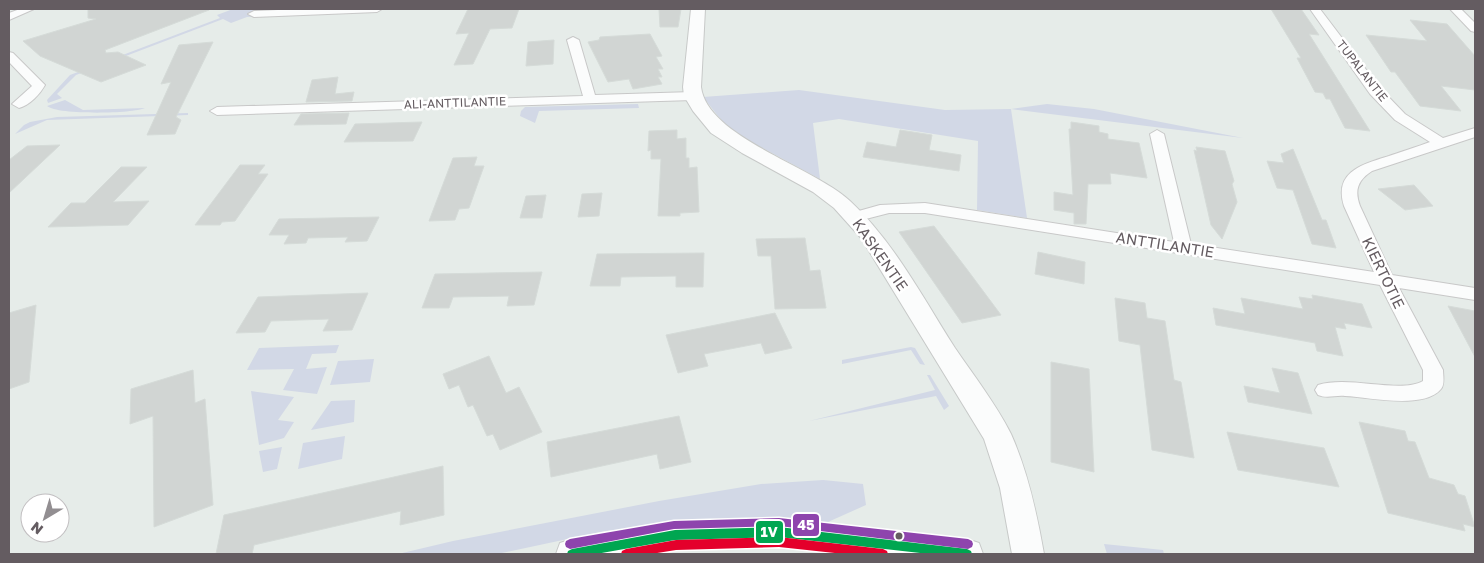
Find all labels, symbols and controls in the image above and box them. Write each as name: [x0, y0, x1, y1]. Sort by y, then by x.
street label: TUPALANTIE: [1334, 37, 1391, 104]
street label: ALI-ANTTILANTIE: [404, 93, 506, 112]
street label: KASKENTIE: [849, 215, 912, 294]
street label: ANTTILANTIE: [1115, 227, 1215, 261]
street label: KIERTOTIE: [1359, 234, 1409, 311]
north arrow: [20, 493, 70, 543]
line badge: 45: [792, 513, 820, 537]
text: 45: [797, 516, 815, 533]
text: N: [27, 519, 46, 539]
line badge: 1V: [755, 520, 784, 544]
text: 1V: [760, 523, 778, 540]
unlabelled marker: [894, 531, 904, 541]

